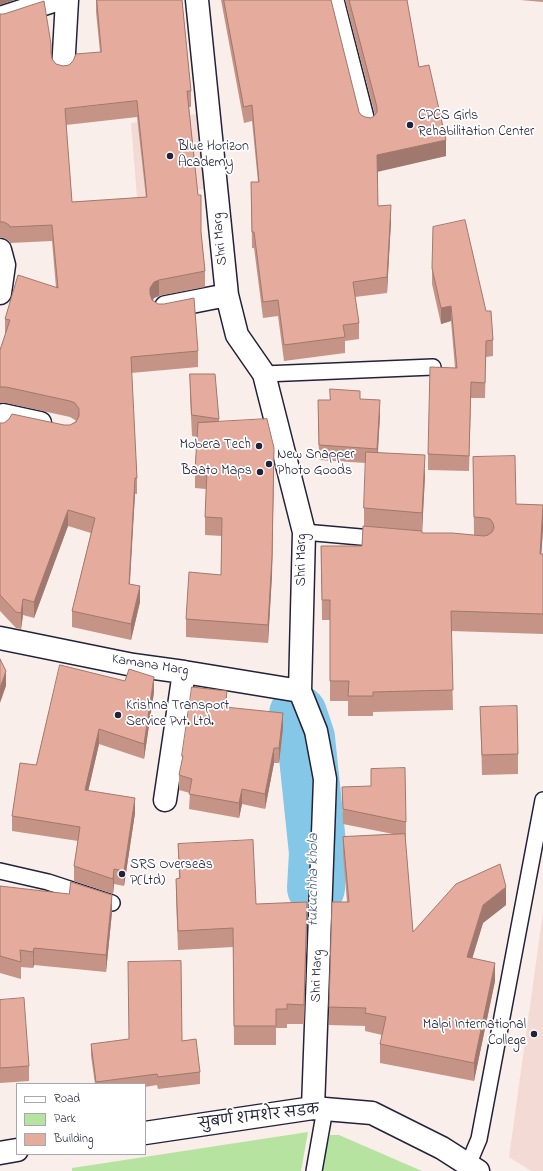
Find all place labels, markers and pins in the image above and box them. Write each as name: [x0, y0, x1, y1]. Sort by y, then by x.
place label: CPCS Girls Rehabilitation Center: [418, 109, 534, 142]
marker: CPCS Girls Rehabilitation Center: [405, 120, 415, 130]
place label: Blue Horizon Academy: [178, 140, 249, 172]
marker: Blue Horizon Academy: [165, 151, 175, 161]
place label: Mobera Tech: [179, 438, 251, 454]
marker: Mobera Tech: [254, 441, 264, 451]
place label: New Snapper Photo Goods: [277, 448, 355, 480]
marker: New Snapper Photo Goods: [264, 459, 274, 469]
place label: Baato Maps: [181, 464, 252, 480]
marker: Baato Maps: [255, 467, 265, 477]
place label: Krishna Transport Service Pvt. Ltd.: [126, 699, 229, 732]
marker: Krishna Transport Service Pvt. Ltd.: [113, 710, 123, 720]
place label: SRS Overseas P(Ltd): [130, 858, 213, 890]
marker: SRS Overseas P(Ltd): [117, 869, 127, 879]
place label: Malpi International College: [423, 1018, 526, 1050]
marker: Malpi International College: [529, 1029, 539, 1039]

